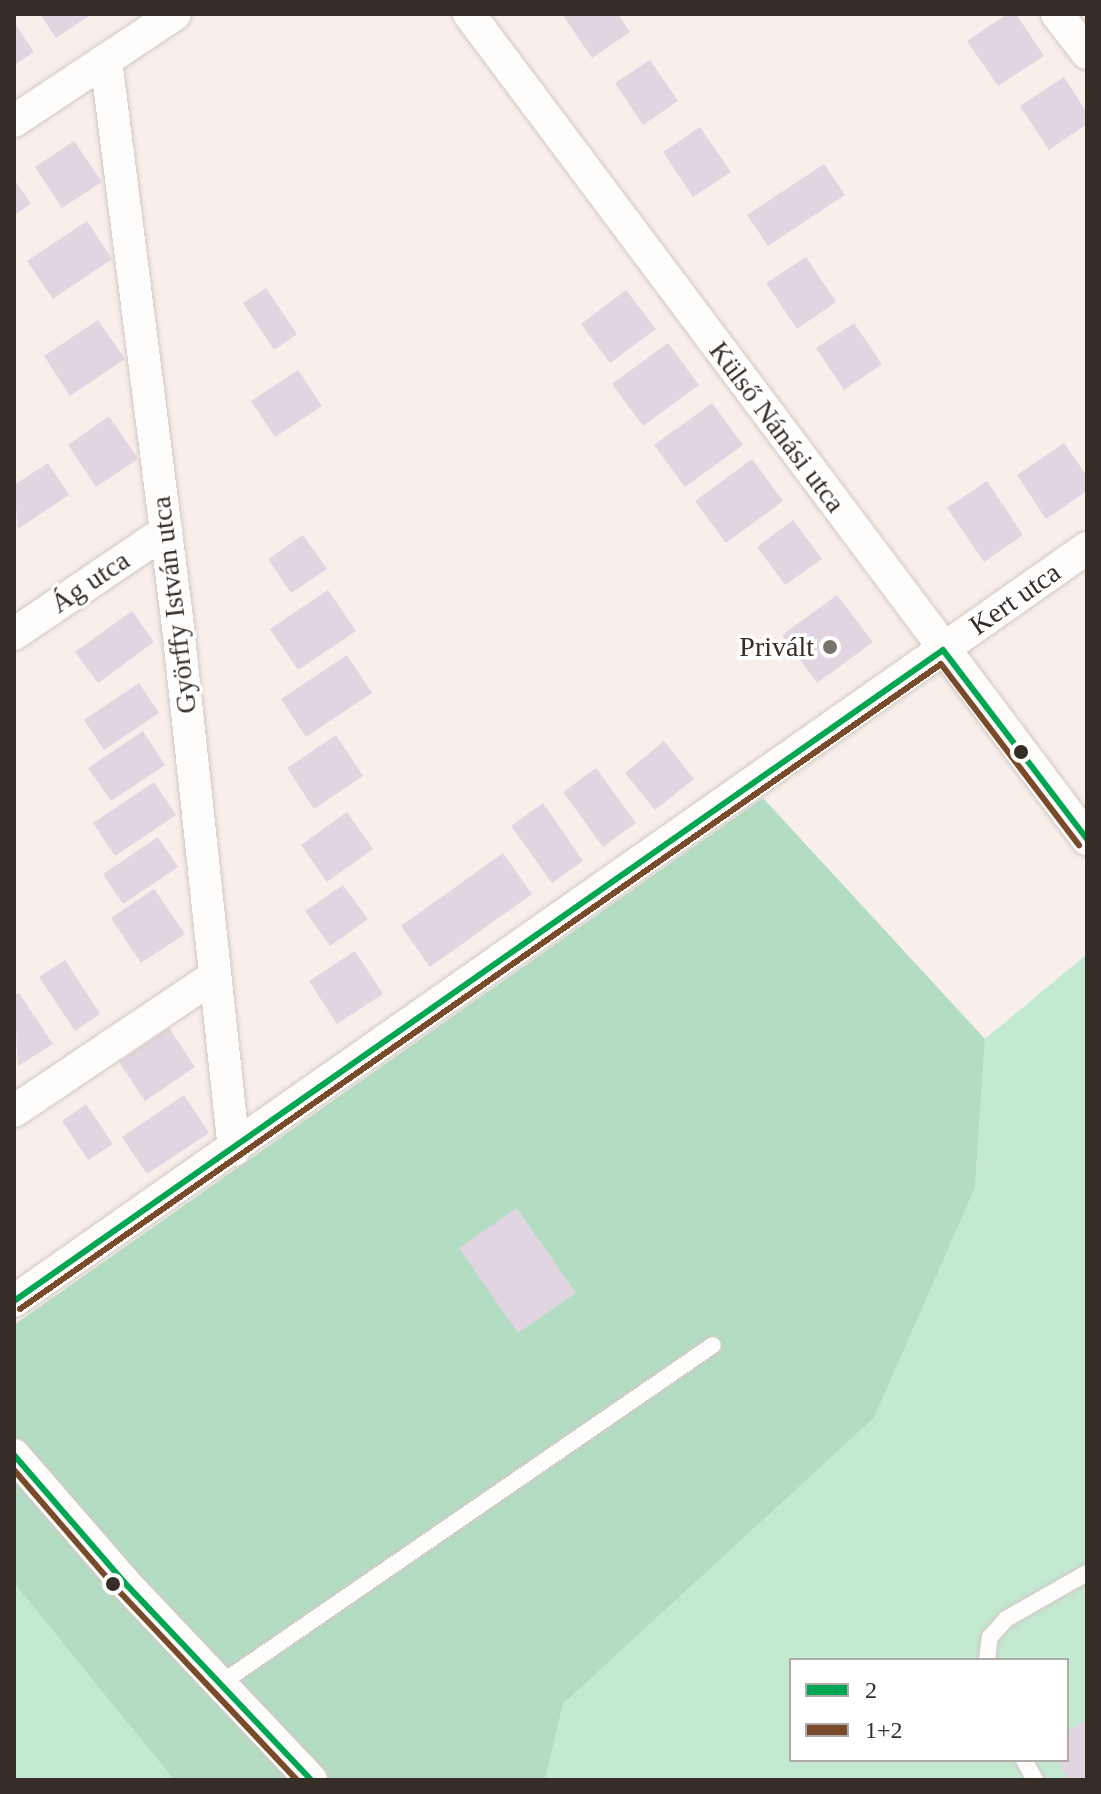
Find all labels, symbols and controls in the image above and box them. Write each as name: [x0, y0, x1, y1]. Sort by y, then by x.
street label: Külső Nánási utca: [702, 335, 852, 519]
street label: Györffy István utca: [144, 494, 204, 716]
street label: Ág utca: [44, 544, 136, 620]
street label: Kert utca: [963, 556, 1067, 642]
place label: Privált: [739, 630, 814, 664]
marker: Privált: [821, 638, 839, 656]
unlabelled marker: [1013, 744, 1029, 760]
unlabelled marker: [105, 1576, 121, 1592]
legend: [789, 1658, 1069, 1762]
text: 2: [865, 1677, 877, 1703]
text: 1+2: [865, 1717, 903, 1743]

